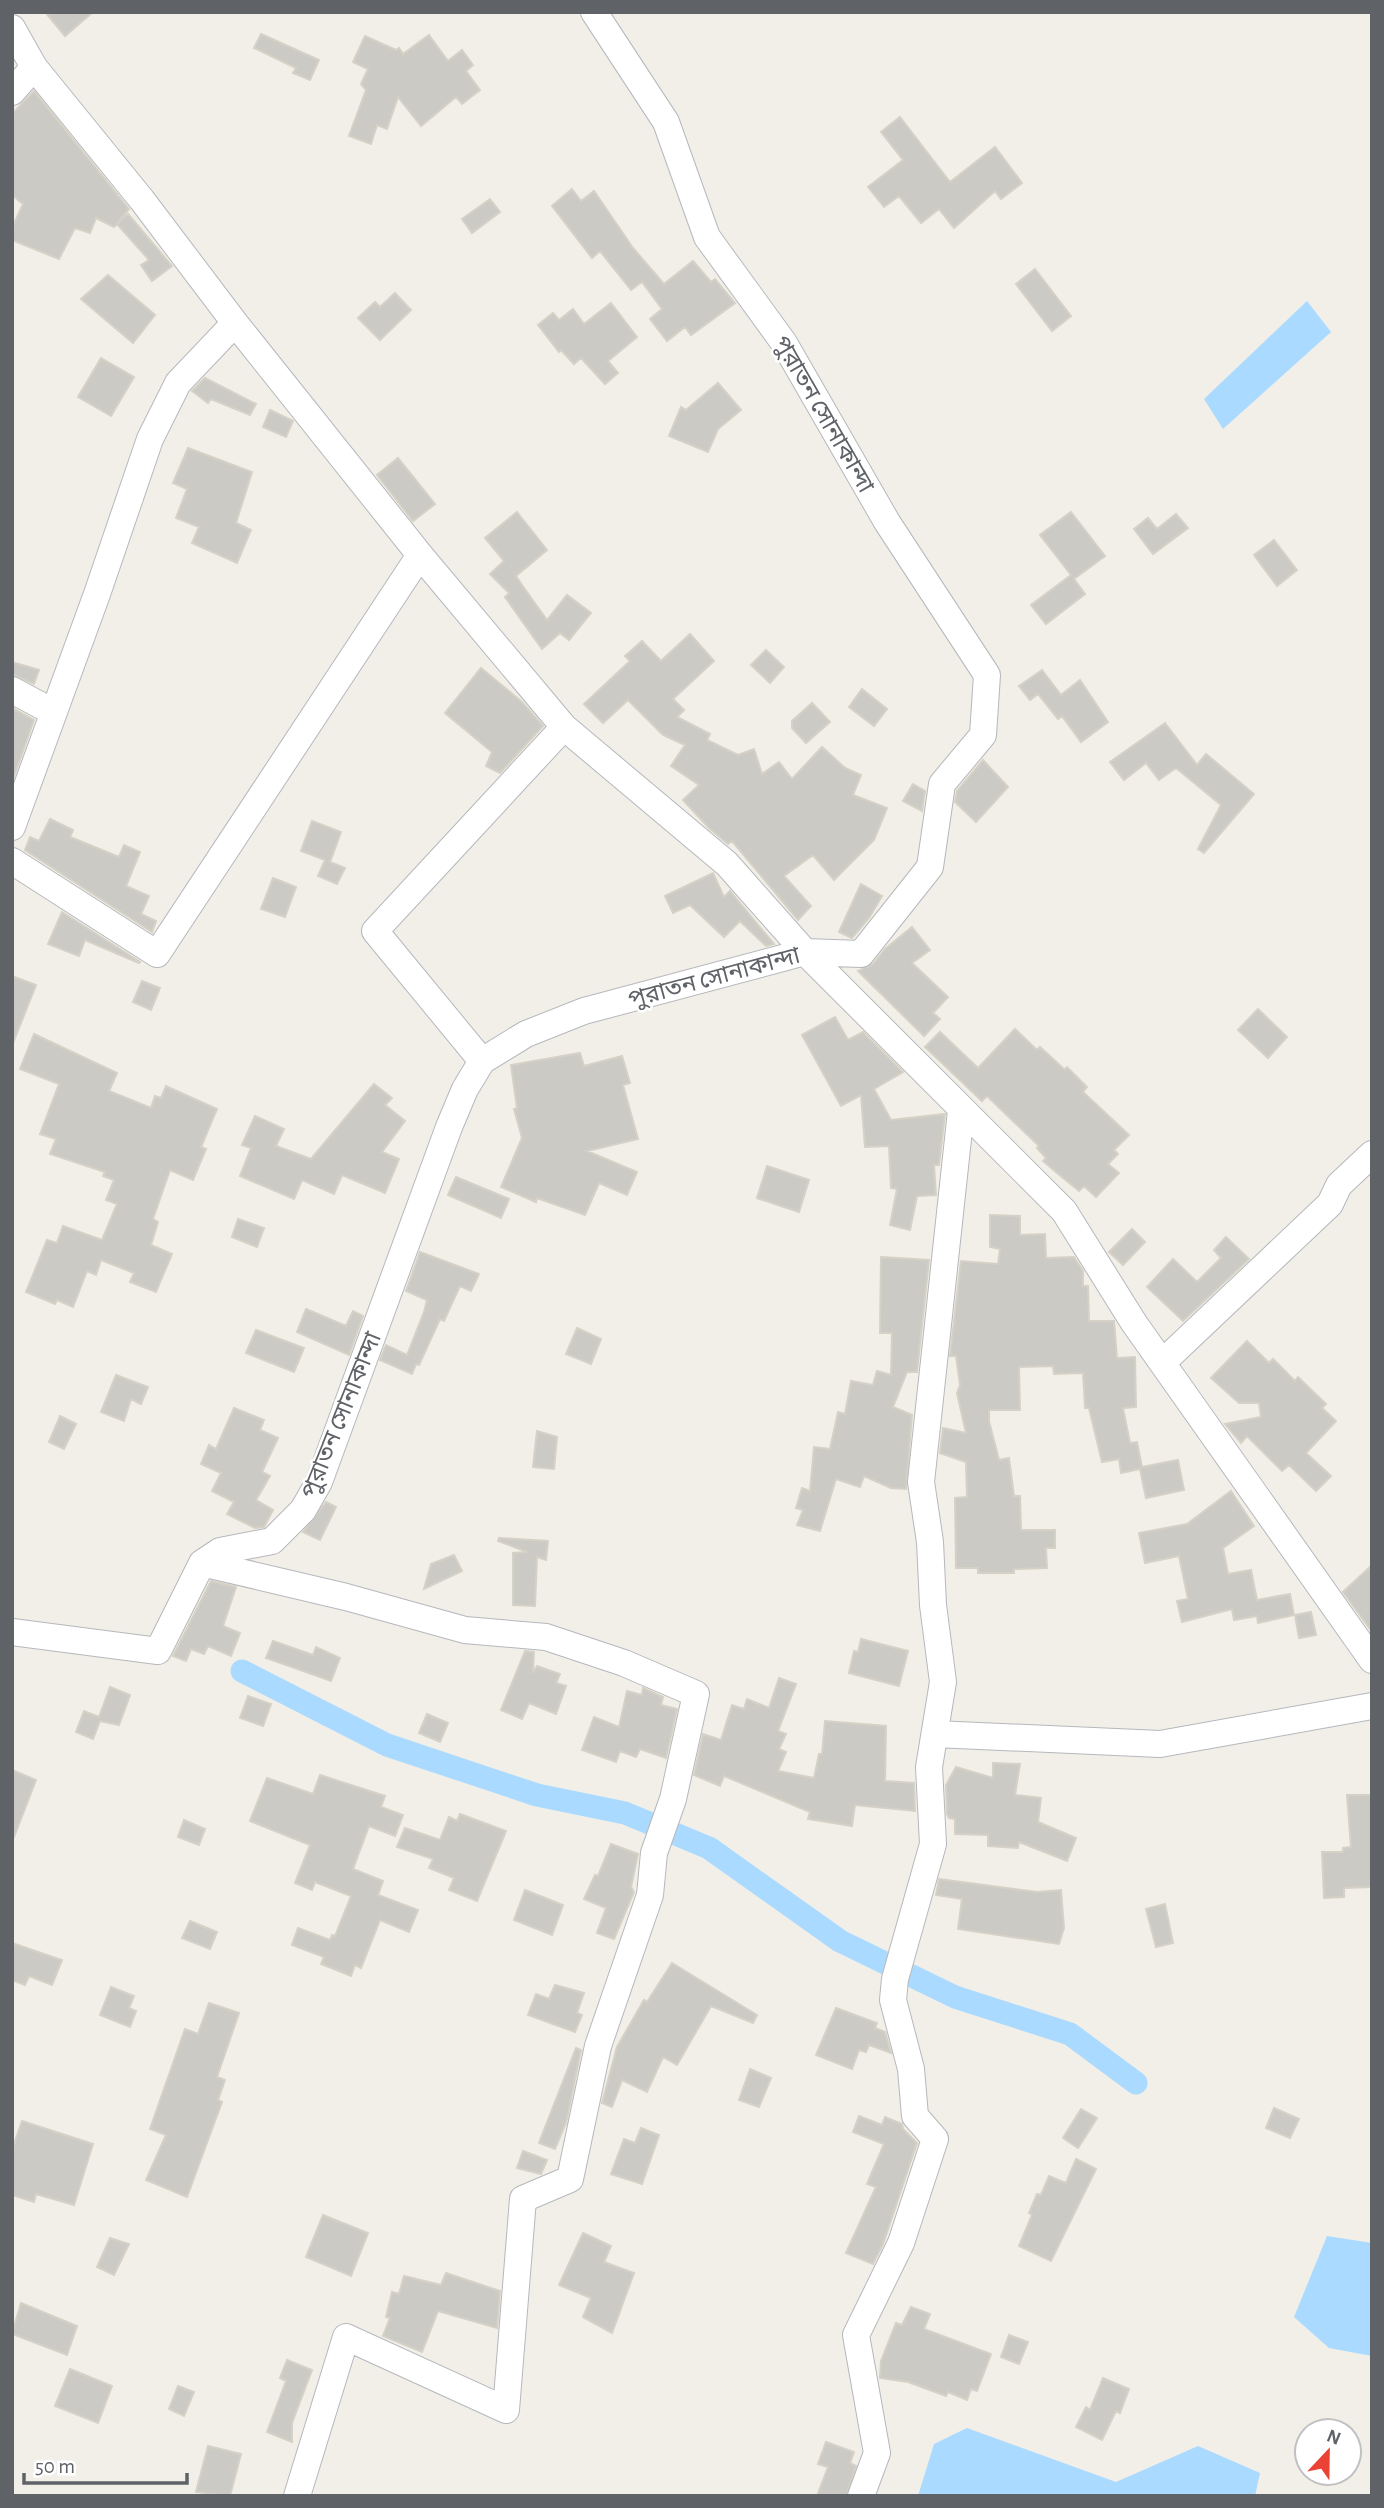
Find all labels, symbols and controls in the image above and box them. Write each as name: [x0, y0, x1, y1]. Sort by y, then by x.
street label: পুরাতন সোনাকান্দা: [768, 332, 878, 498]
street label: পুরাতন সোনাকান্দা: [626, 943, 804, 1013]
street label: পুরাতন সোনাকান্দা: [298, 1328, 387, 1502]
north arrow: [1293, 2417, 1363, 2487]
text: N: [1324, 2426, 1343, 2449]
scale bar: [24, 2442, 187, 2486]
text: 50 m: [35, 2456, 75, 2477]

